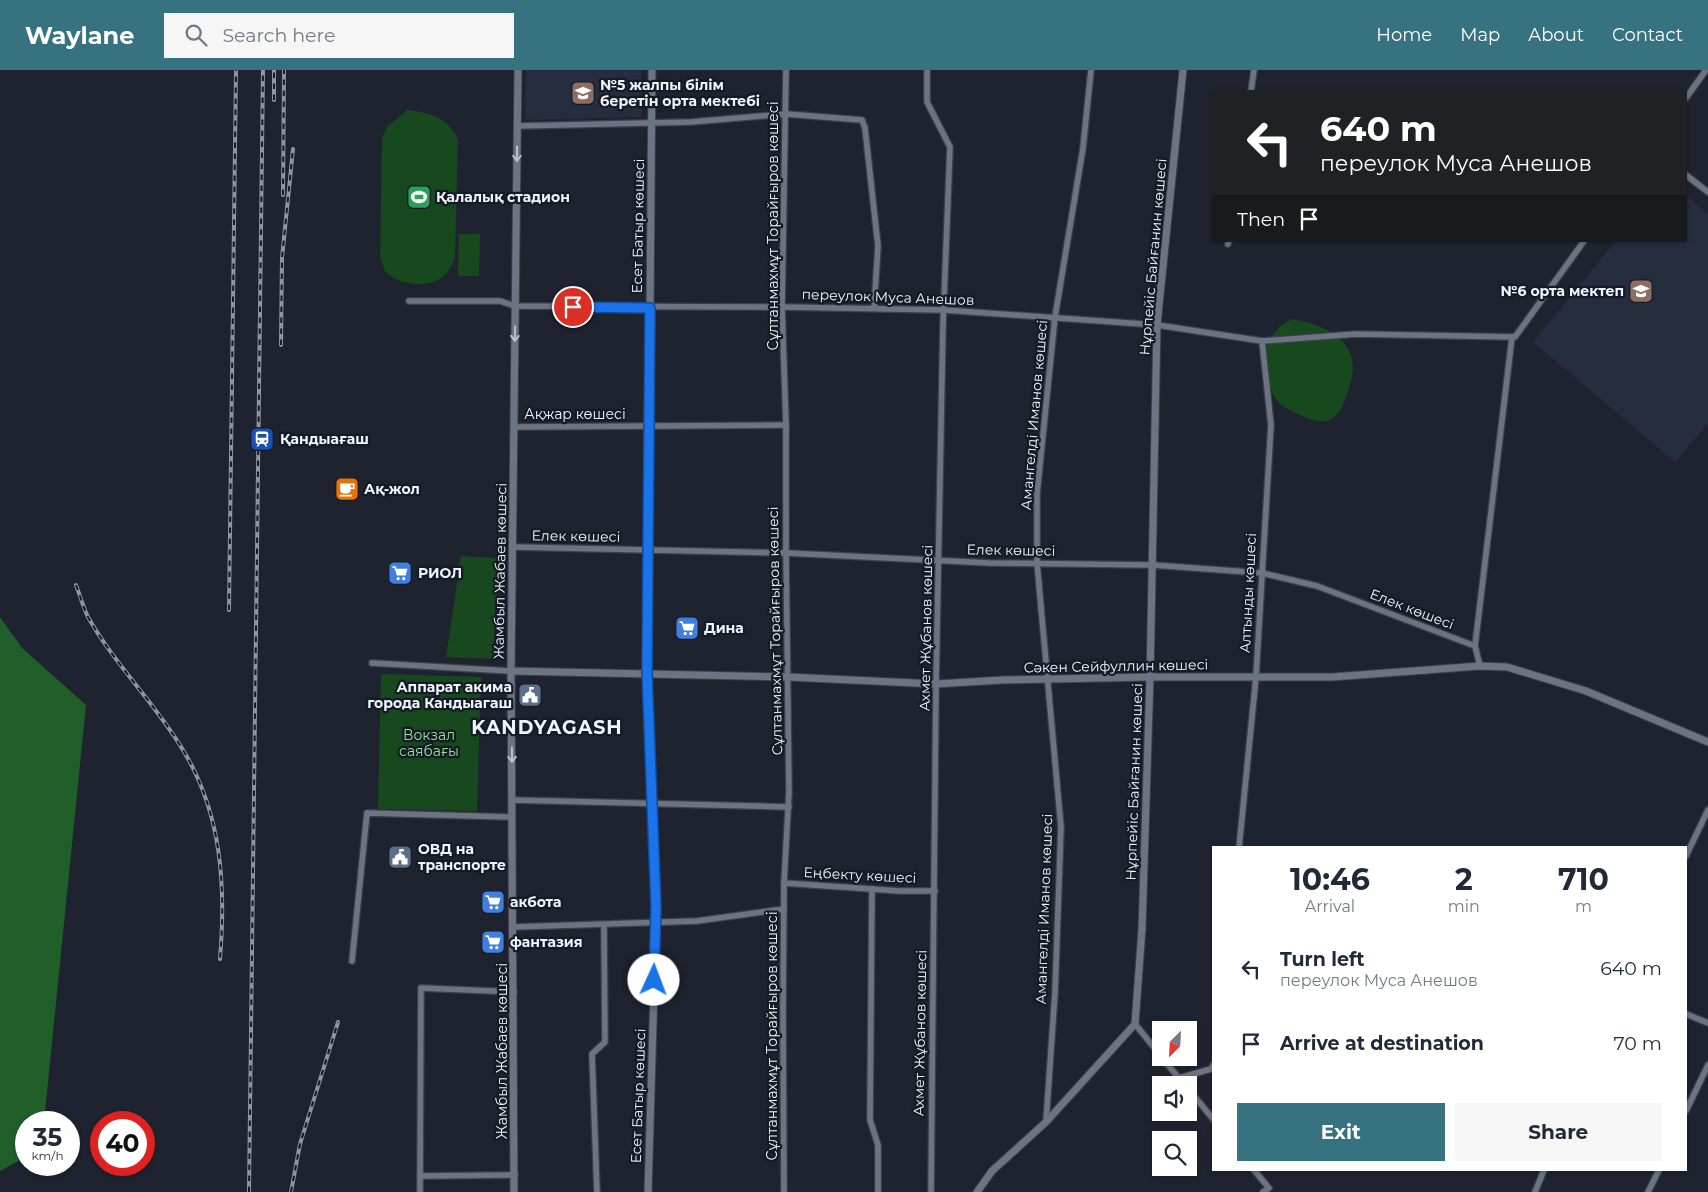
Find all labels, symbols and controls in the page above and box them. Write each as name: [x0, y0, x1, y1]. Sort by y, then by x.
search box: [164, 13, 514, 58]
text: Waylane: [25, 21, 134, 50]
icon: search: [182, 21, 210, 49]
text: Search here: [222, 24, 335, 47]
text: Home: [1376, 24, 1432, 46]
text: Map: [1460, 24, 1500, 46]
text: About: [1528, 24, 1584, 46]
text: Contact: [1612, 24, 1683, 46]
place label: №5 жалпы білім беретін орта мектебі: [600, 76, 760, 110]
school or university icon: №5 жалпы білім беретін орта мектебі: [570, 80, 596, 106]
street label: Сұлтанмахмұт Торайғыров көшесі: [764, 102, 782, 350]
text: 640 m: [1320, 107, 1437, 150]
icon: left: [1237, 110, 1302, 175]
one-way arrow: [512, 145, 522, 161]
text: переулок Муса Анешов: [1320, 150, 1592, 177]
street label: Есет Батыр көшесі: [628, 158, 648, 294]
street label: Нұрпейіс Байғанин көшесі: [1135, 158, 1171, 356]
sports icon: Қалалық стадион: [406, 184, 432, 210]
place label: Қалалық стадион: [436, 188, 570, 206]
icon: arrive: [1295, 205, 1323, 233]
text: Then: [1237, 208, 1285, 231]
school or university icon: №6 орта мектеп: [1628, 278, 1654, 304]
place label: №6 орта мектеп: [1500, 282, 1624, 300]
street label: переулок Муса Анешов: [801, 285, 975, 309]
pin: [552, 286, 594, 328]
icon: arrive: [559, 293, 587, 321]
street label: Амангелді Иманов көшесі: [1017, 319, 1051, 511]
one-way arrow: [510, 325, 520, 341]
street label: Ақжар көшесі: [524, 405, 626, 423]
station icon: Қандыағаш: [249, 426, 275, 452]
place label: Қандыағаш: [280, 430, 369, 448]
cafe icon: Ақ-жол: [334, 476, 360, 502]
place label: Ақ-жол: [364, 480, 420, 498]
street label: Жамбыл Жабаев көшесі: [489, 483, 511, 659]
street label: Сұлтанмахмұт Торайғыров көшесі: [764, 506, 786, 756]
street label: Елек көшесі: [532, 526, 620, 546]
street label: Алтынды көшесі: [1236, 532, 1260, 654]
street label: Елек көшесі: [967, 540, 1055, 560]
street label: Ахмет Жұбанов көшесі: [916, 545, 936, 711]
supermarket icon: РИОЛ: [387, 560, 413, 586]
place label: РИОЛ: [418, 564, 462, 582]
street label: Елек көшесі: [1367, 585, 1457, 633]
supermarket icon: Дина: [674, 615, 700, 641]
place label: Дина: [704, 619, 744, 637]
street label: Сәкен Сейфуллин көшесі: [1024, 655, 1208, 677]
place label: Аппарат акима города Кандыагаш: [367, 678, 512, 712]
public building icon: Аппарат акима города Кандыагаш: [517, 682, 543, 708]
street label: Нұрпейіс Байғанин көшесі: [1122, 683, 1146, 881]
district label: KANDYAGASH: [471, 716, 623, 739]
park label: Вокзал саябағы: [399, 726, 459, 760]
one-way arrow: [507, 746, 517, 762]
street label: Амангелді Иманов көшесі: [1032, 813, 1056, 1005]
place label: ОВД на транспорте: [418, 840, 506, 874]
public building icon: ОВД на транспорте: [387, 844, 413, 870]
text: 10:46: [1290, 861, 1370, 898]
text: 2: [1455, 861, 1473, 898]
text: 710: [1558, 861, 1609, 898]
street label: Еңбекту көшесі: [803, 863, 917, 887]
supermarket icon: акбота: [480, 889, 506, 915]
place label: акбота: [510, 893, 562, 911]
text: Arrival: [1305, 897, 1355, 916]
text: min: [1448, 897, 1480, 916]
text: m: [1575, 897, 1592, 916]
street label: Сұлтанмахмұт Торайғыров көшесі: [763, 912, 781, 1160]
supermarket icon: фантазия: [480, 929, 506, 955]
place label: фантазия: [510, 933, 582, 951]
text: Turn left: [1280, 948, 1365, 971]
street label: Ахмет Жұбанов көшесі: [910, 950, 930, 1116]
position arrow: [627, 953, 679, 1005]
icon: left: [1237, 955, 1265, 983]
text: 640 m: [1600, 957, 1662, 980]
street label: Жамбыл Жабаев көшесі: [493, 963, 511, 1139]
text: переулок Муса Анешов: [1280, 971, 1478, 990]
north arrow: [1152, 1021, 1198, 1066]
map controls: [1152, 1021, 1197, 1176]
street label: Есет Батыр көшесі: [627, 1028, 649, 1164]
icon: arrive: [1237, 1030, 1265, 1058]
text: Arrive at destination: [1280, 1032, 1484, 1055]
text: 70 m: [1613, 1032, 1662, 1055]
button: sound: [1152, 1076, 1197, 1121]
button: Exit: [1237, 1103, 1445, 1161]
button: Share: [1455, 1103, 1662, 1161]
speed limit sign: 40: [90, 1111, 155, 1176]
text: 35: [33, 1122, 62, 1152]
button: search: [1152, 1131, 1197, 1176]
text: km/h: [31, 1148, 64, 1163]

